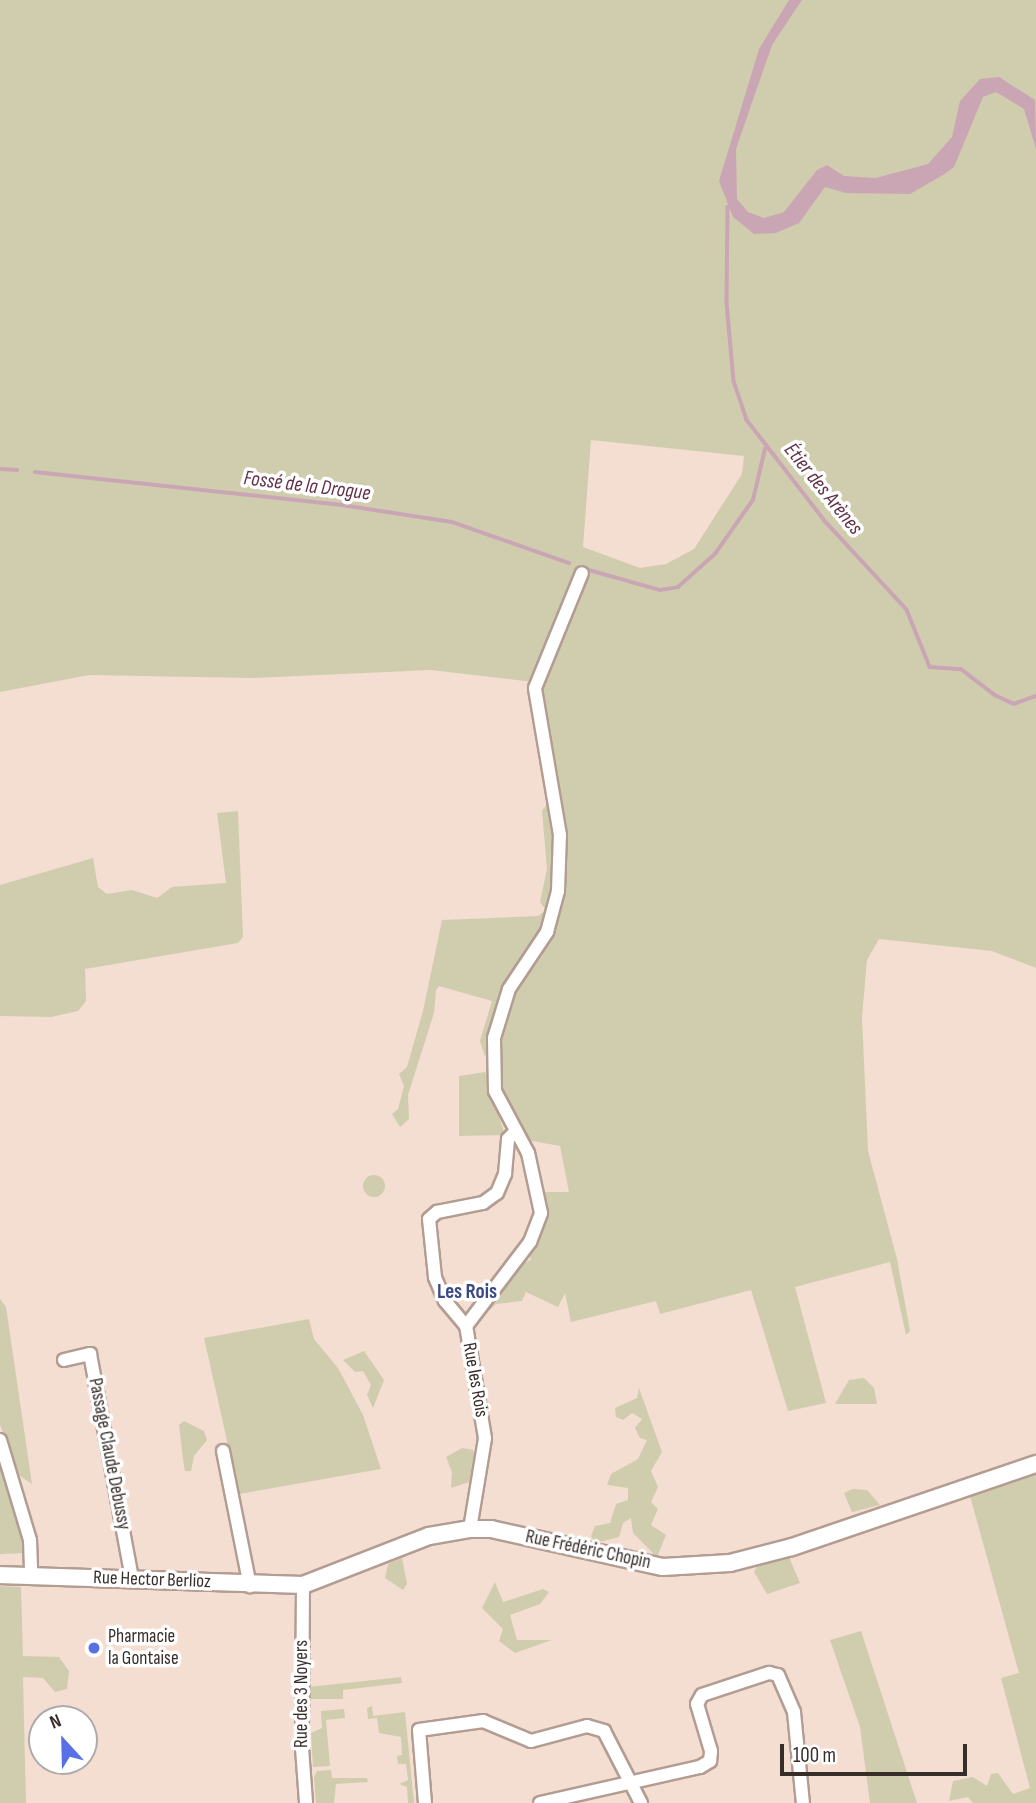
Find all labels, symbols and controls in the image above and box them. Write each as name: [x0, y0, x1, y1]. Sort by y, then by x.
water label: Étier des Arènes: [778, 438, 868, 540]
water label: Fossé de la Drogue: [242, 466, 372, 506]
district label: Les Rois: [437, 1279, 497, 1305]
street label: Rue les Rois: [457, 1341, 493, 1419]
street label: Passage Claude Debussy: [83, 1376, 135, 1532]
street label: Rue Frédéric Chopin: [523, 1526, 653, 1574]
street label: Rue Hector Berlioz: [93, 1567, 211, 1593]
place label: Pharmacie la Gontaise: [108, 1626, 179, 1670]
marker: Pharmacie la Gontaise: [86, 1640, 102, 1656]
street label: Rue des 3 Noyers: [291, 1640, 313, 1748]
north arrow: [28, 1705, 98, 1775]
text: N: [47, 1709, 65, 1734]
scale bar: [784, 1730, 971, 1774]
text: 100 m: [793, 1743, 836, 1768]

